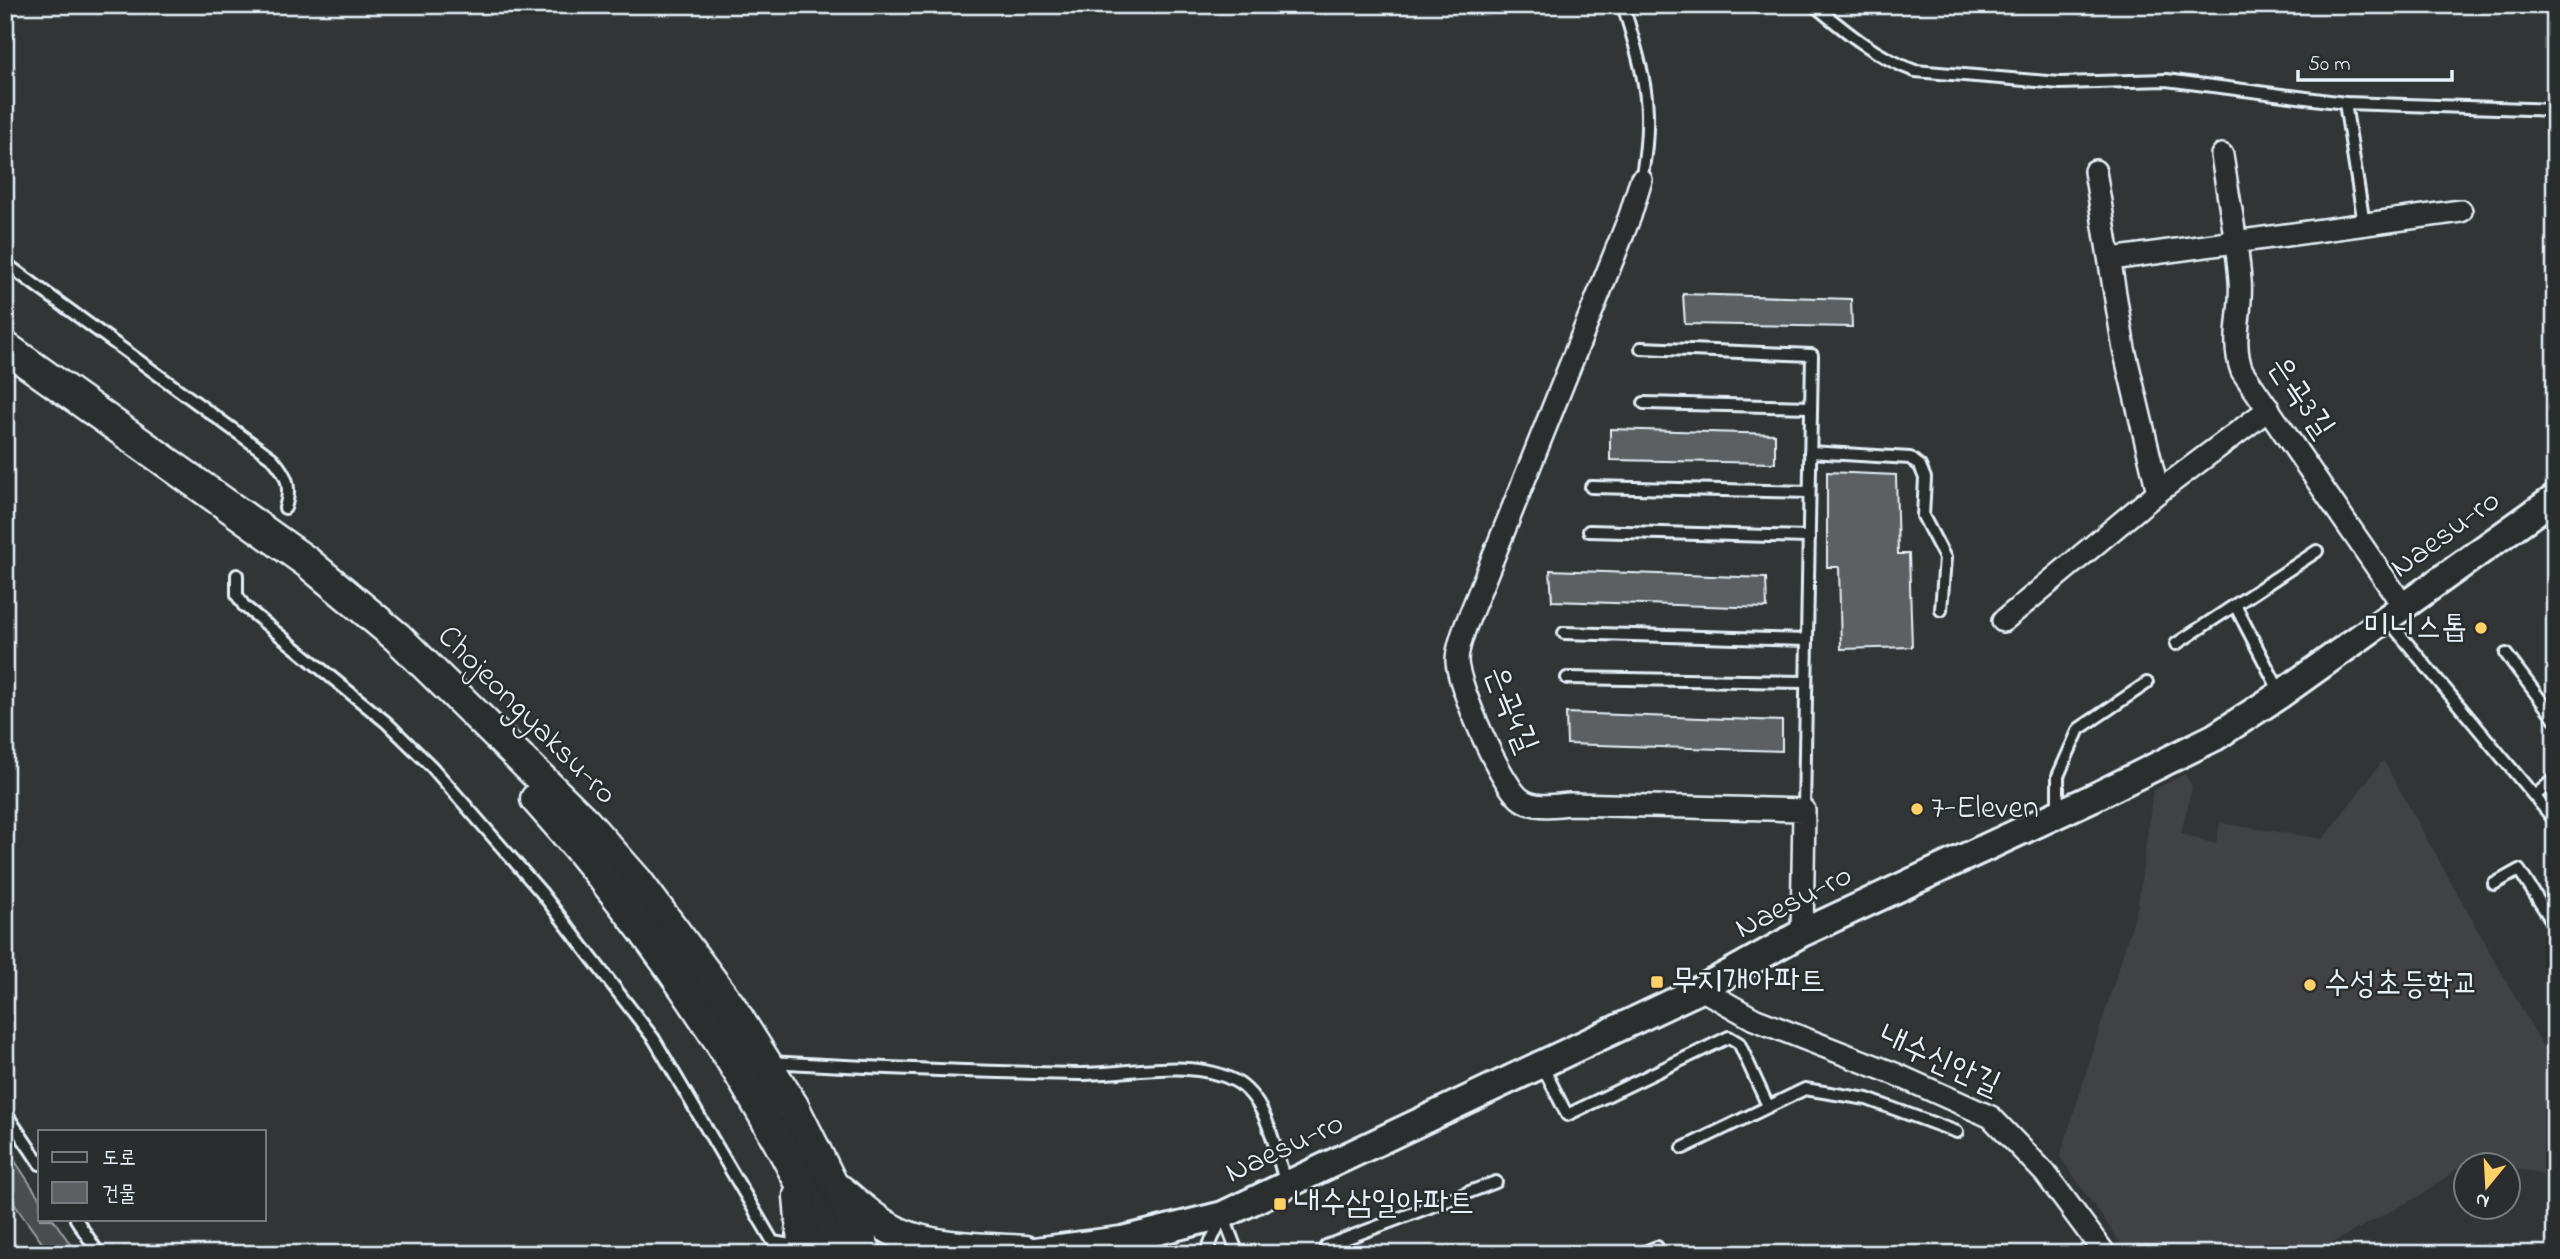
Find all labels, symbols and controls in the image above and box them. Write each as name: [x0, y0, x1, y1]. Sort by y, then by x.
scale bar: [2298, 38, 2452, 82]
text: 50 m: [2308, 50, 2351, 80]
street label: 은곡3길: [2255, 347, 2345, 449]
street label: Naesu-ro: [2381, 479, 2511, 591]
place label: 미니스톱: [2364, 605, 2467, 652]
street label: Chojeongyaksu-ro: [425, 615, 627, 817]
marker: 미니스톱: [2473, 620, 2489, 636]
street label: 은곡4길: [1471, 659, 1549, 761]
place label: 7-Eleven: [1931, 786, 2039, 833]
marker: 7-Eleven: [1909, 801, 1925, 817]
street label: Naesu-ro: [1727, 853, 1861, 953]
place label: 무지개아파트: [1671, 959, 1826, 1006]
place label: 수성초등학교: [2324, 962, 2479, 1009]
marker: 무지개아파트: [1649, 974, 1665, 990]
marker: 수성초등학교: [2302, 977, 2318, 993]
street label: 내수신안길: [1871, 1014, 2007, 1110]
street label: Naesu-ro: [1218, 1101, 1352, 1197]
legend: [38, 1130, 266, 1220]
text: 도로: [102, 1144, 136, 1174]
north arrow: [2452, 1150, 2522, 1220]
text: 건물: [102, 1180, 136, 1210]
place label: 내수삼일아파트: [1294, 1181, 1474, 1228]
text: N: [2472, 1185, 2493, 1215]
marker: 내수삼일아파트: [1272, 1196, 1288, 1212]

